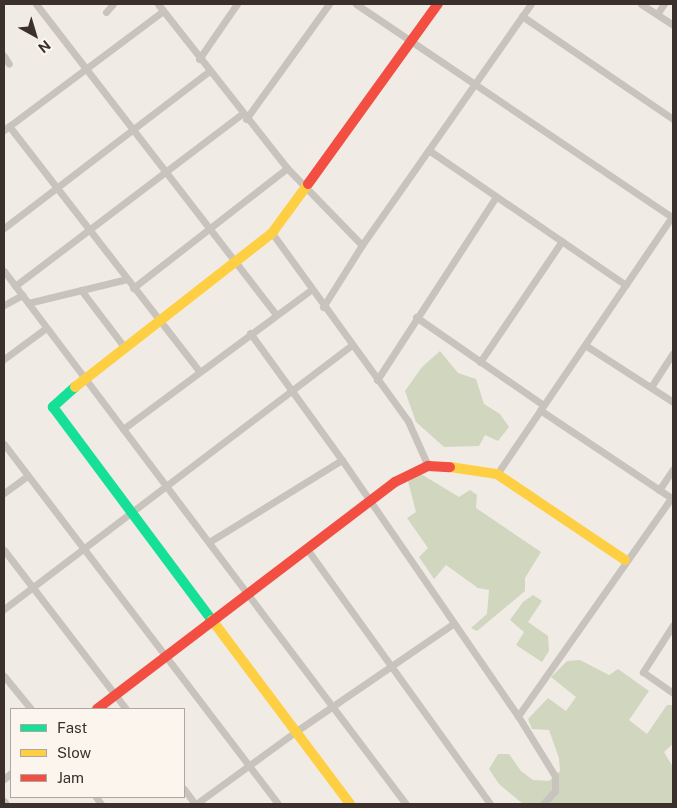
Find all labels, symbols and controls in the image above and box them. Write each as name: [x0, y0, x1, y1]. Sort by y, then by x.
north arrow: [10, 10, 60, 60]
text: N: [35, 37, 54, 56]
legend: [10, 708, 185, 798]
text: Fast: [57, 719, 87, 736]
text: Slow: [57, 744, 91, 761]
text: Jam: [57, 769, 84, 786]

